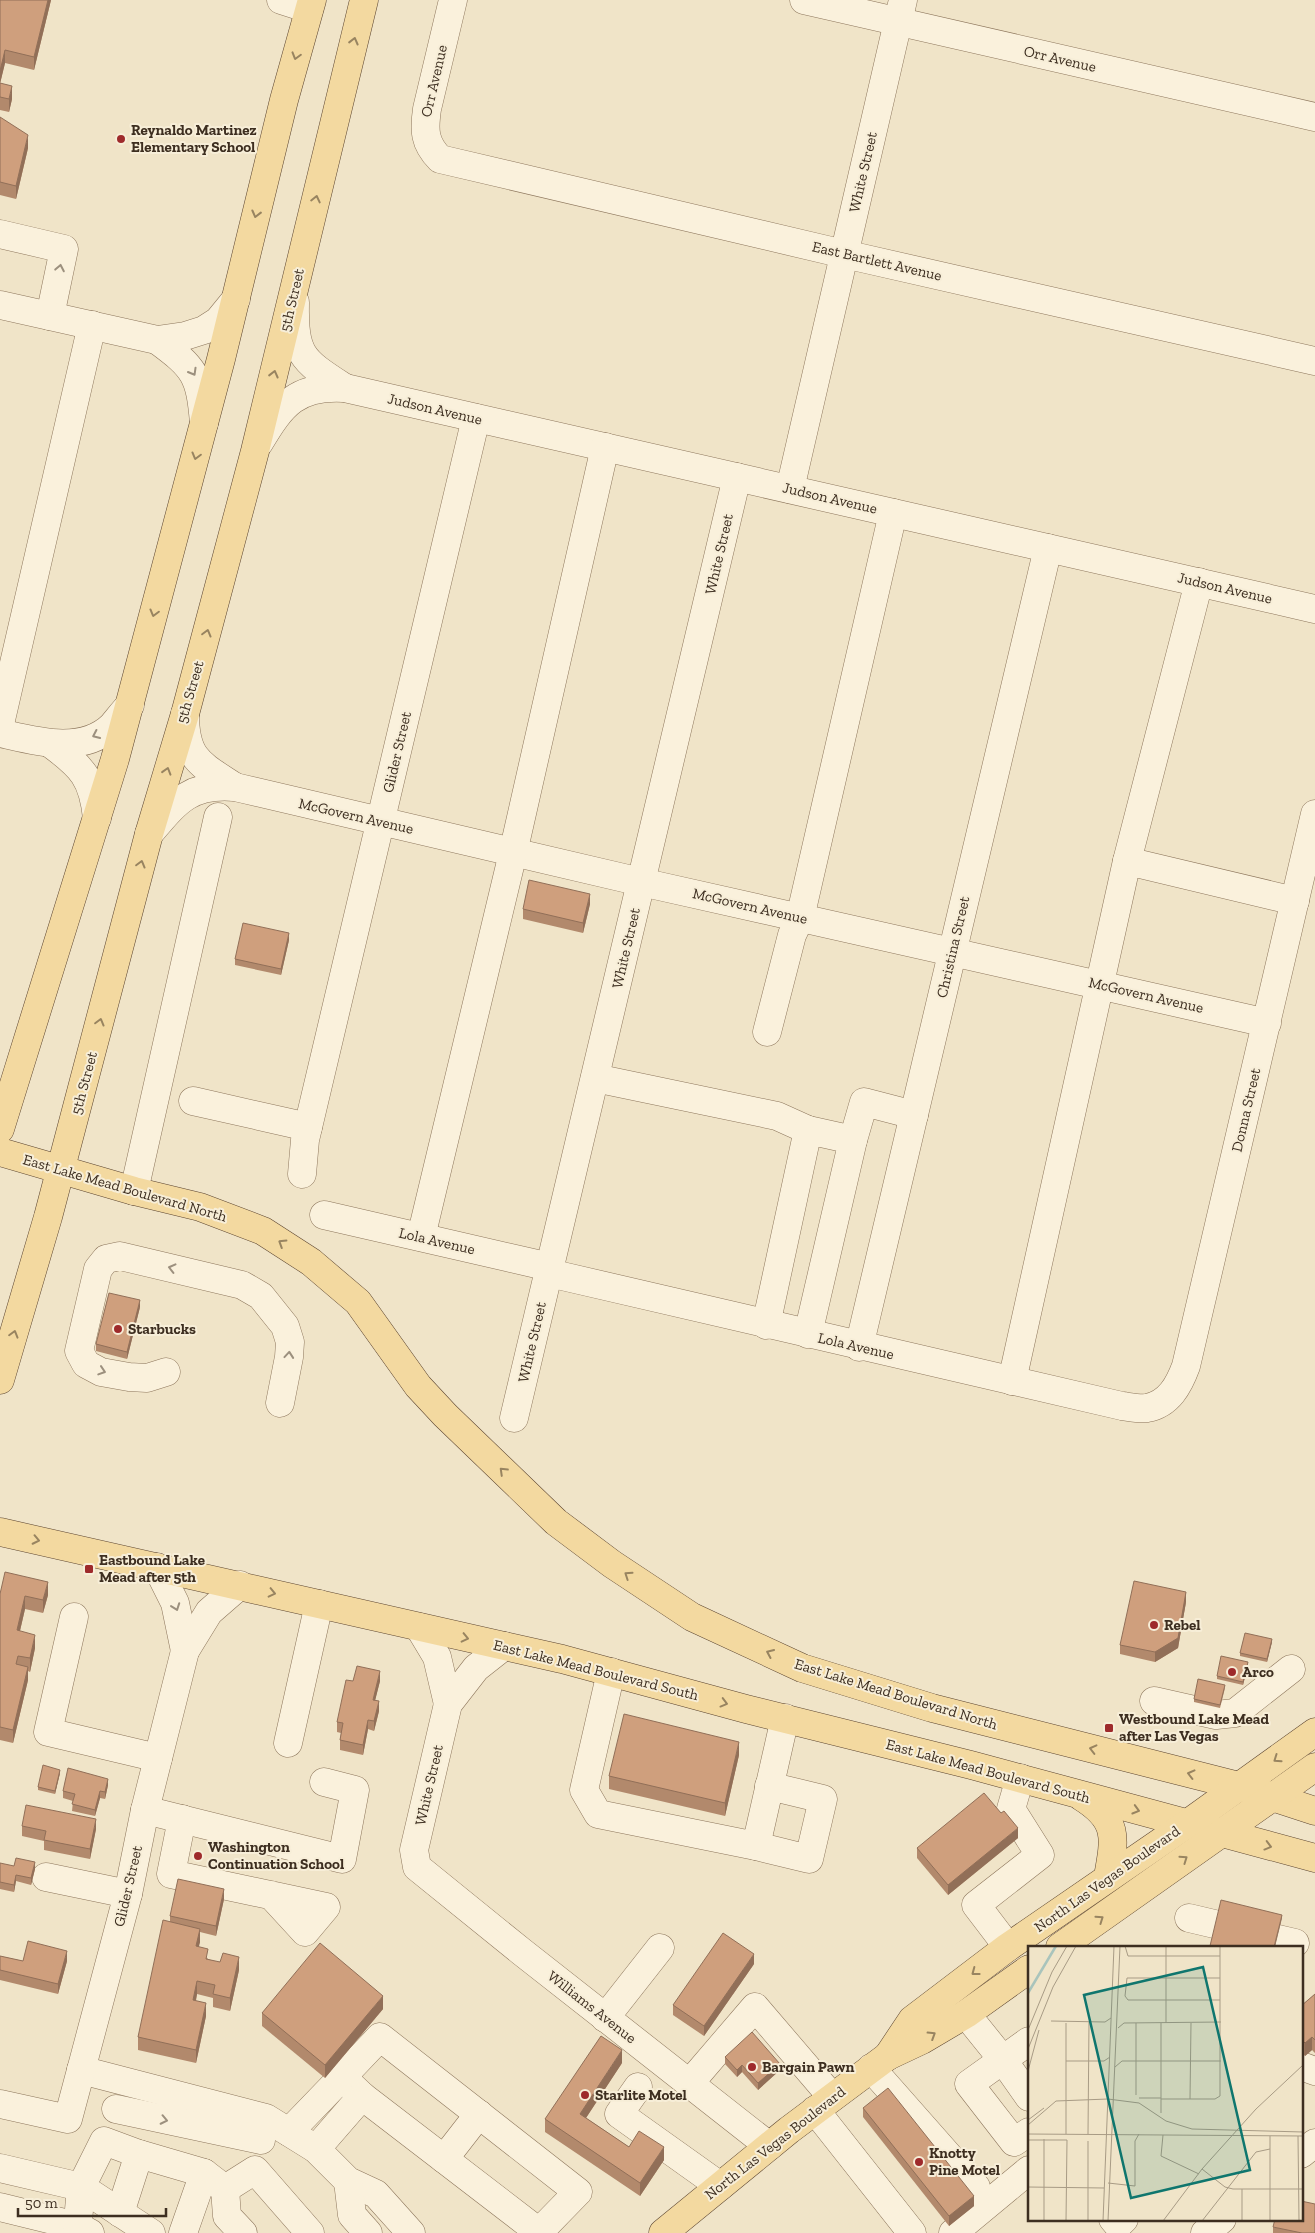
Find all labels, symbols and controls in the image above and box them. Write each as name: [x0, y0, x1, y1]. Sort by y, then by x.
one-way arrow: [348, 36, 359, 45]
street label: Orr Avenue: [1022, 42, 1098, 76]
street label: Orr Avenue: [417, 43, 451, 119]
one-way arrow: [291, 52, 301, 60]
place label: Reynaldo Martinez Elementary School: [131, 121, 257, 156]
street label: White Street: [845, 130, 881, 214]
marker: Reynaldo Martinez Elementary School: [115, 133, 127, 145]
one-way arrow: [310, 194, 321, 203]
one-way arrow: [251, 209, 262, 218]
street label: East Bartlett Avenue: [810, 237, 944, 285]
one-way arrow: [54, 263, 65, 272]
street label: 5th Street: [276, 266, 308, 333]
one-way arrow: [186, 367, 196, 376]
one-way arrow: [268, 370, 279, 378]
street label: Judson Avenue: [386, 389, 484, 429]
one-way arrow: [191, 452, 201, 460]
street label: Judson Avenue: [781, 478, 879, 518]
street label: White Street: [701, 512, 737, 596]
street label: Judson Avenue: [1176, 568, 1274, 608]
one-way arrow: [149, 609, 160, 618]
one-way arrow: [201, 629, 211, 637]
street label: 5th Street: [172, 658, 208, 725]
street label: Glider Street: [379, 709, 415, 794]
one-way arrow: [92, 729, 101, 739]
one-way arrow: [161, 767, 171, 775]
street label: McGovern Avenue: [297, 794, 415, 838]
one-way arrow: [135, 860, 146, 869]
street label: McGovern Avenue: [691, 884, 809, 928]
street label: Christina Street: [933, 894, 974, 1000]
street label: White Street: [608, 906, 644, 990]
street label: McGovern Avenue: [1087, 973, 1205, 1017]
one-way arrow: [94, 1017, 105, 1026]
street label: 5th Street: [67, 1049, 101, 1116]
street label: Donna Street: [1228, 1066, 1264, 1154]
street label: East Lake Mead Boulevard North: [21, 1150, 230, 1226]
street label: Lola Avenue: [397, 1224, 477, 1258]
one-way arrow: [278, 1240, 287, 1250]
one-way arrow: [167, 1263, 176, 1274]
street label: White Street: [514, 1300, 550, 1384]
place label: Starbucks: [128, 1320, 196, 1338]
marker: Starbucks: [112, 1323, 124, 1335]
street label: Lola Avenue: [816, 1329, 896, 1363]
one-way arrow: [8, 1330, 18, 1338]
one-way arrow: [283, 1350, 294, 1358]
one-way arrow: [97, 1366, 106, 1376]
one-way arrow: [500, 1468, 509, 1477]
one-way arrow: [31, 1534, 40, 1545]
place label: Eastbound Lake Mead after 5th: [99, 1551, 205, 1586]
marker: Eastbound Lake Mead after 5th: [83, 1563, 95, 1575]
one-way arrow: [624, 1571, 633, 1581]
one-way arrow: [268, 1587, 277, 1598]
one-way arrow: [170, 1602, 180, 1611]
place label: Rebel: [1164, 1616, 1201, 1634]
marker: Rebel: [1148, 1619, 1160, 1631]
one-way arrow: [460, 1632, 469, 1642]
street label: East Lake Mead Boulevard South: [492, 1636, 701, 1704]
one-way arrow: [766, 1649, 775, 1660]
street label: East Lake Mead Boulevard North: [792, 1655, 1000, 1734]
place label: Arco: [1242, 1663, 1274, 1681]
marker: Arco: [1226, 1666, 1238, 1678]
one-way arrow: [720, 1697, 728, 1707]
place label: Westbound Lake Mead after Las Vegas: [1119, 1710, 1269, 1745]
marker: Westbound Lake Mead after Las Vegas: [1103, 1722, 1115, 1734]
street label: East Lake Mead Boulevard South: [884, 1735, 1093, 1807]
street label: White Street: [411, 1743, 447, 1827]
one-way arrow: [1088, 1744, 1097, 1755]
one-way arrow: [1273, 1753, 1283, 1762]
one-way arrow: [1187, 1769, 1196, 1780]
one-way arrow: [1132, 1804, 1141, 1815]
street label: North Las Vegas Boulevard: [1031, 1821, 1184, 1936]
place label: Washington Continuation School: [208, 1838, 344, 1873]
one-way arrow: [1263, 1840, 1272, 1850]
street label: Glider Street: [110, 1843, 146, 1928]
marker: Washington Continuation School: [192, 1850, 204, 1862]
one-way arrow: [1179, 1856, 1188, 1865]
one-way arrow: [1094, 1916, 1104, 1925]
inset map: [1028, 1946, 1302, 2220]
one-way arrow: [971, 1966, 981, 1975]
street label: Williams Avenue: [544, 1967, 640, 2047]
one-way arrow: [926, 2031, 935, 2041]
place label: Bargain Pawn: [762, 2058, 854, 2076]
marker: Bargain Pawn: [746, 2061, 758, 2073]
street label: North Las Vegas Boulevard: [701, 2082, 849, 2203]
place label: Starlite Motel: [595, 2086, 687, 2104]
marker: Starlite Motel: [579, 2089, 591, 2101]
one-way arrow: [159, 2114, 168, 2124]
place label: Knotty Pine Motel: [929, 2144, 1000, 2179]
marker: Knotty Pine Motel: [913, 2156, 925, 2168]
scale bar: [18, 2186, 165, 2218]
text: 50 m: [25, 2194, 58, 2212]

